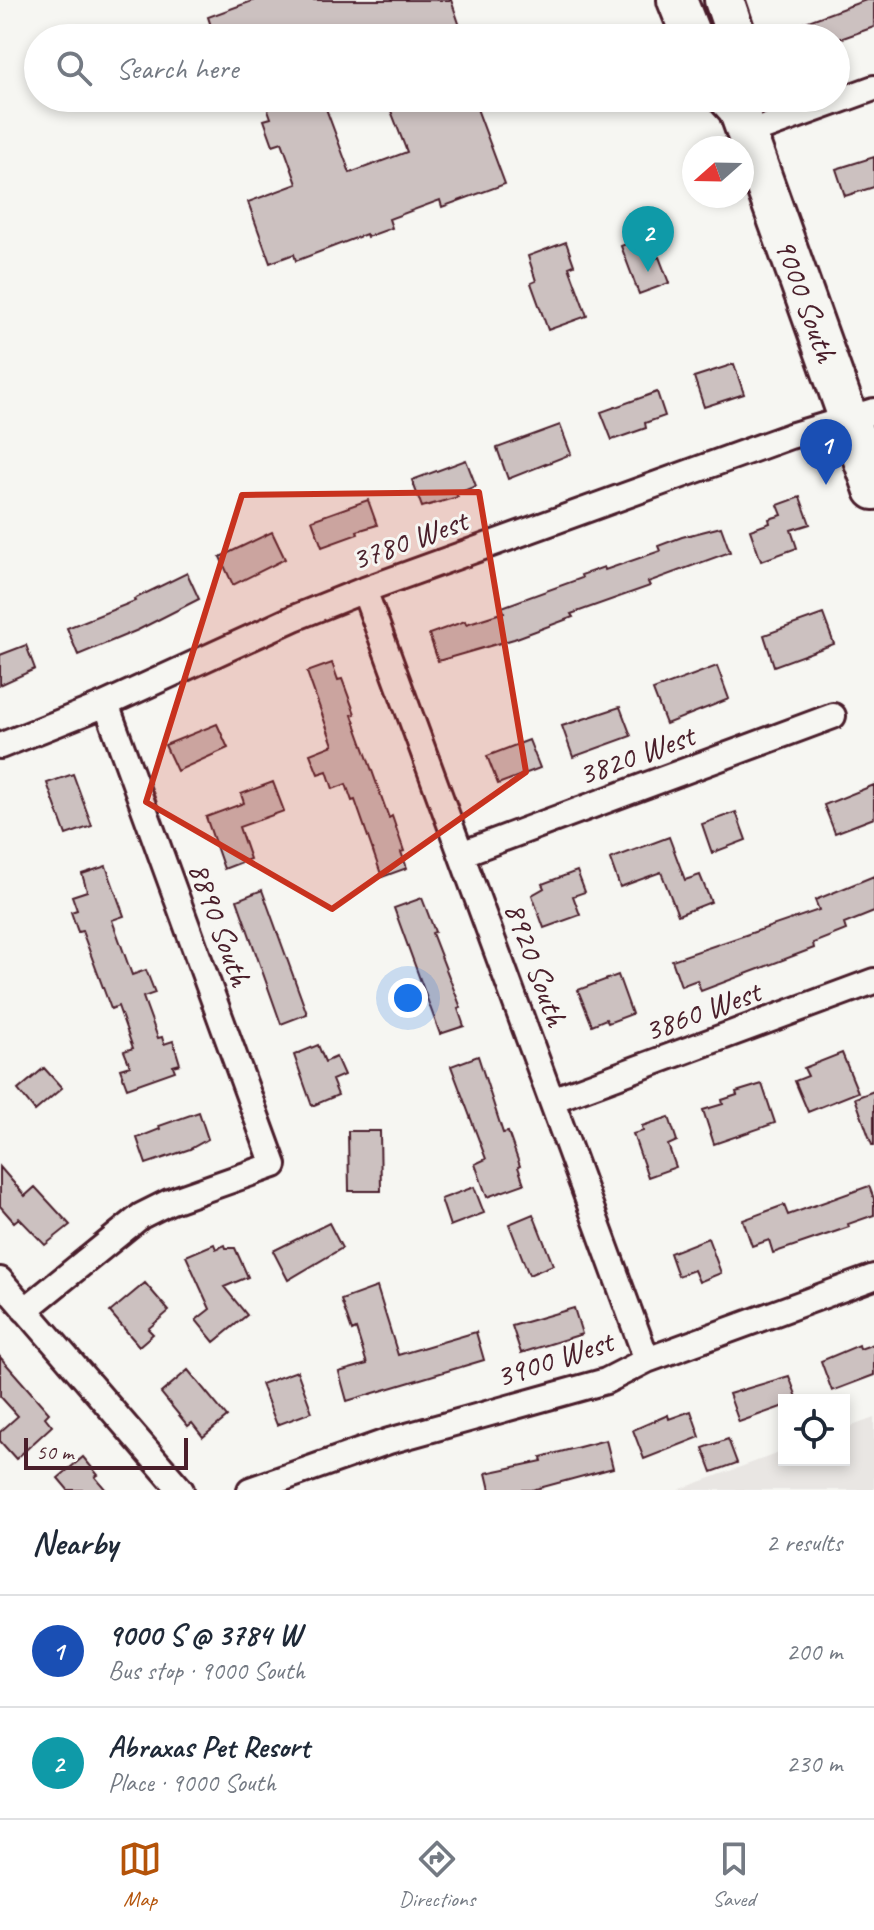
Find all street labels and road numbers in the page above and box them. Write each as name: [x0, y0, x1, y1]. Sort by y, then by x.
street label: 9000 South: [765, 232, 848, 369]
street label: 3780 West: [345, 499, 476, 580]
street label: 3820 West: [572, 714, 703, 795]
street label: 8890 South: [179, 856, 262, 993]
street label: 8920 South: [495, 896, 578, 1033]
street label: 3860 West: [638, 970, 769, 1051]
street label: 3900 West: [490, 1320, 621, 1397]

